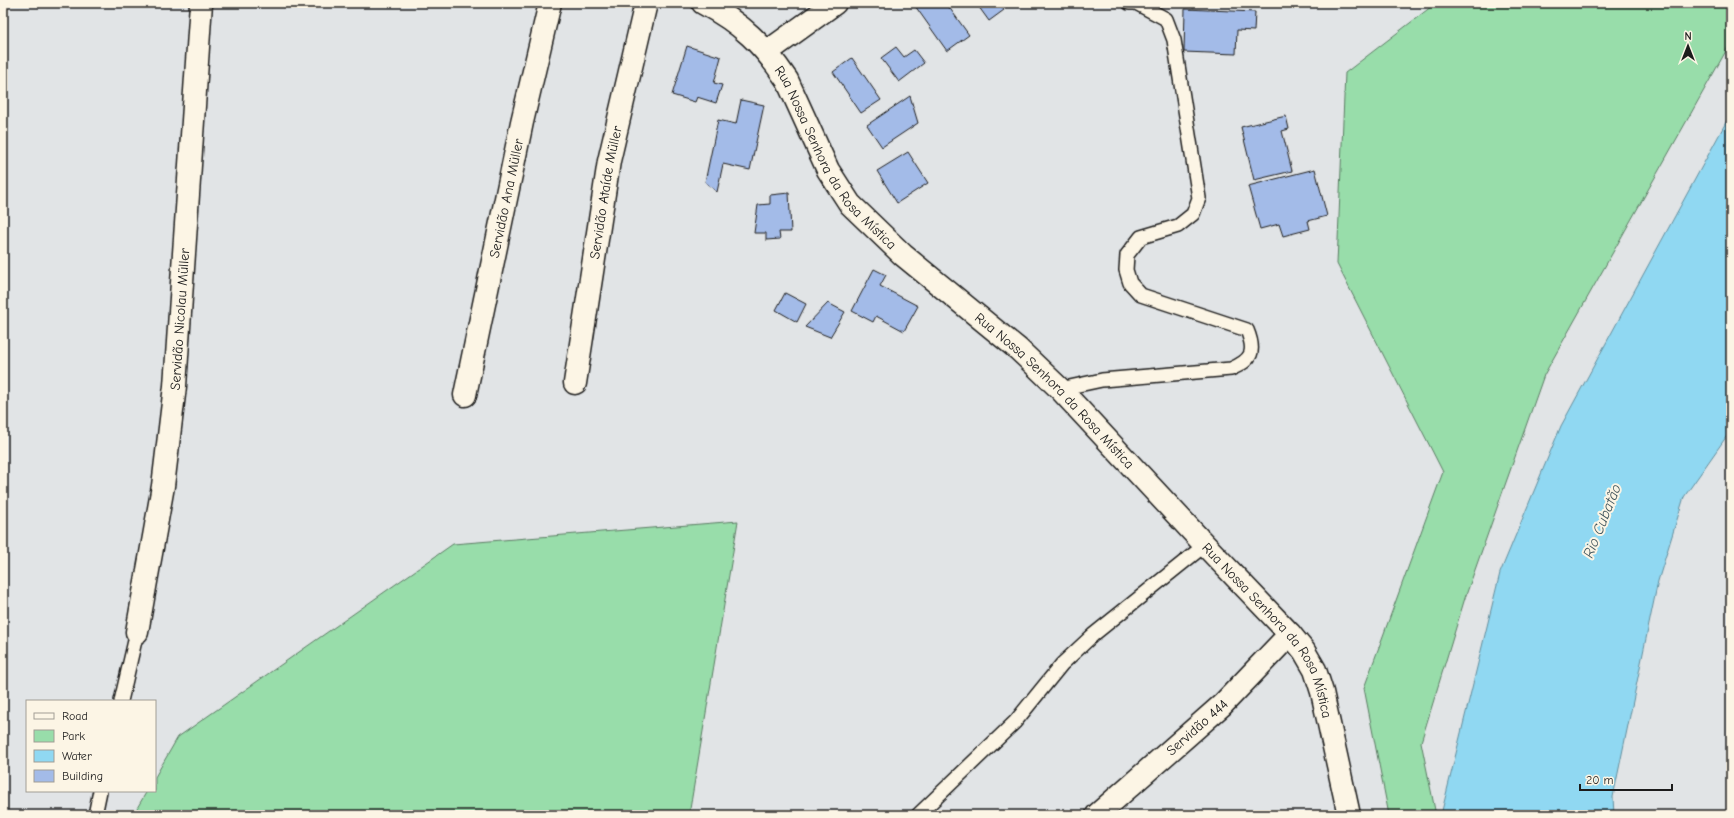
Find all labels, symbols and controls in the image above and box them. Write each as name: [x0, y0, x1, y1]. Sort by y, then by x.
north arrow: [1668, 26, 1708, 66]
text: N: [1684, 30, 1692, 43]
street label: Rua Nossa Senhora da Rosa Mística: [771, 62, 900, 253]
street label: Servidão Ataíde Müller: [586, 124, 626, 260]
street label: Servidão Ana Müller: [485, 137, 527, 259]
street label: Servidão Nicolau Müller: [166, 247, 193, 391]
street label: Rua Nossa Senhora da Rosa Mística: [971, 309, 1138, 472]
water label: Rio Cubatão: [1579, 481, 1625, 561]
street label: Rua Nossa Senhora da Rosa Mística: [1199, 539, 1336, 720]
street label: Servidão 444: [1163, 696, 1232, 759]
legend: [26, 700, 156, 792]
text: Road: [62, 709, 88, 723]
text: Park: [62, 729, 85, 743]
text: Water: [62, 749, 92, 763]
scale bar: [1580, 766, 1672, 792]
text: Building: [62, 769, 103, 783]
text: 20 m: [1586, 773, 1614, 787]

